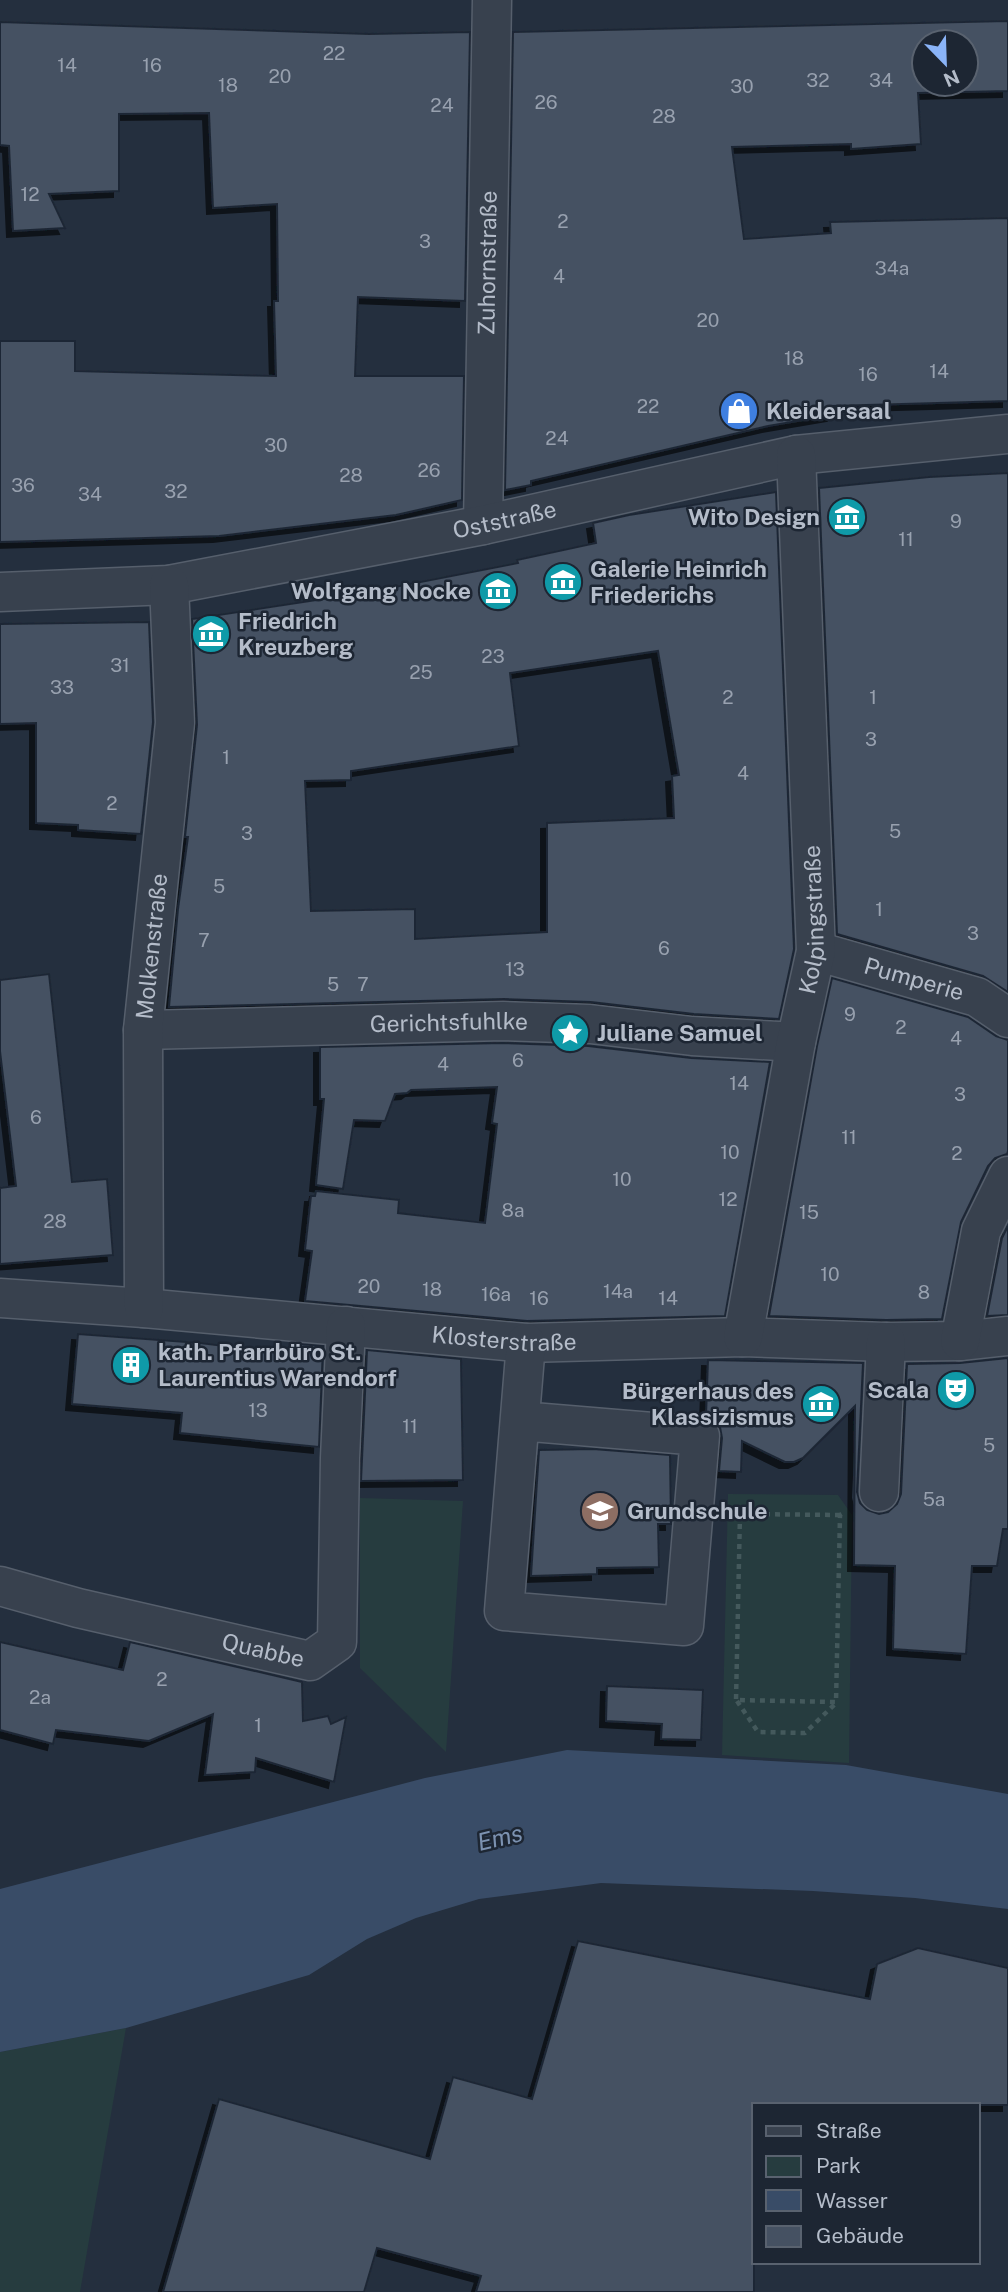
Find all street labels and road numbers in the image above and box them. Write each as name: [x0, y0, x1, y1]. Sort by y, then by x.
street label: Zuhornstraße: [472, 190, 502, 336]
street label: Oststraße: [450, 495, 559, 543]
street label: Kolpingstraße: [793, 845, 830, 997]
street label: Molkenstraße: [130, 872, 172, 1021]
street label: Pumperie: [861, 951, 967, 1006]
street label: Gerichtsfuhlke: [369, 1007, 529, 1037]
street label: Klosterstraße: [431, 1320, 577, 1356]
street label: Quabbe: [219, 1627, 307, 1672]

